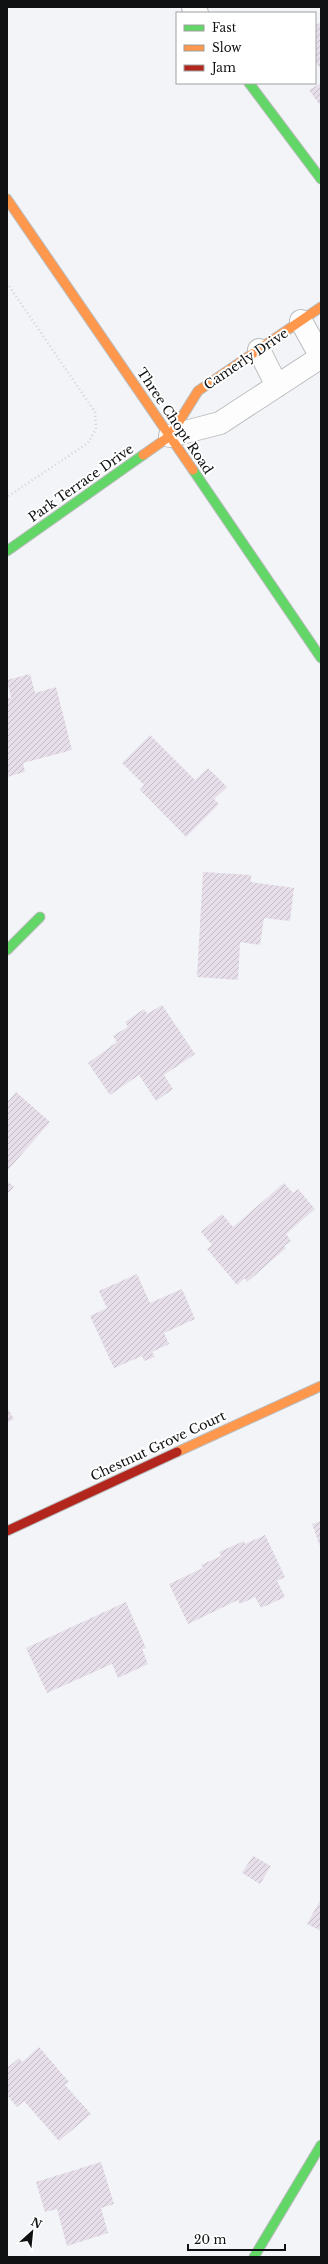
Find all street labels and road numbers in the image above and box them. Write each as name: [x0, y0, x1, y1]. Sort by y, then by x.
street label: Camerly Drive: [201, 325, 291, 393]
street label: Three Chopt Road: [133, 365, 217, 477]
street label: Park Terrace Drive: [25, 440, 137, 526]
street label: Chestnut Grove Court: [88, 1407, 228, 1485]

